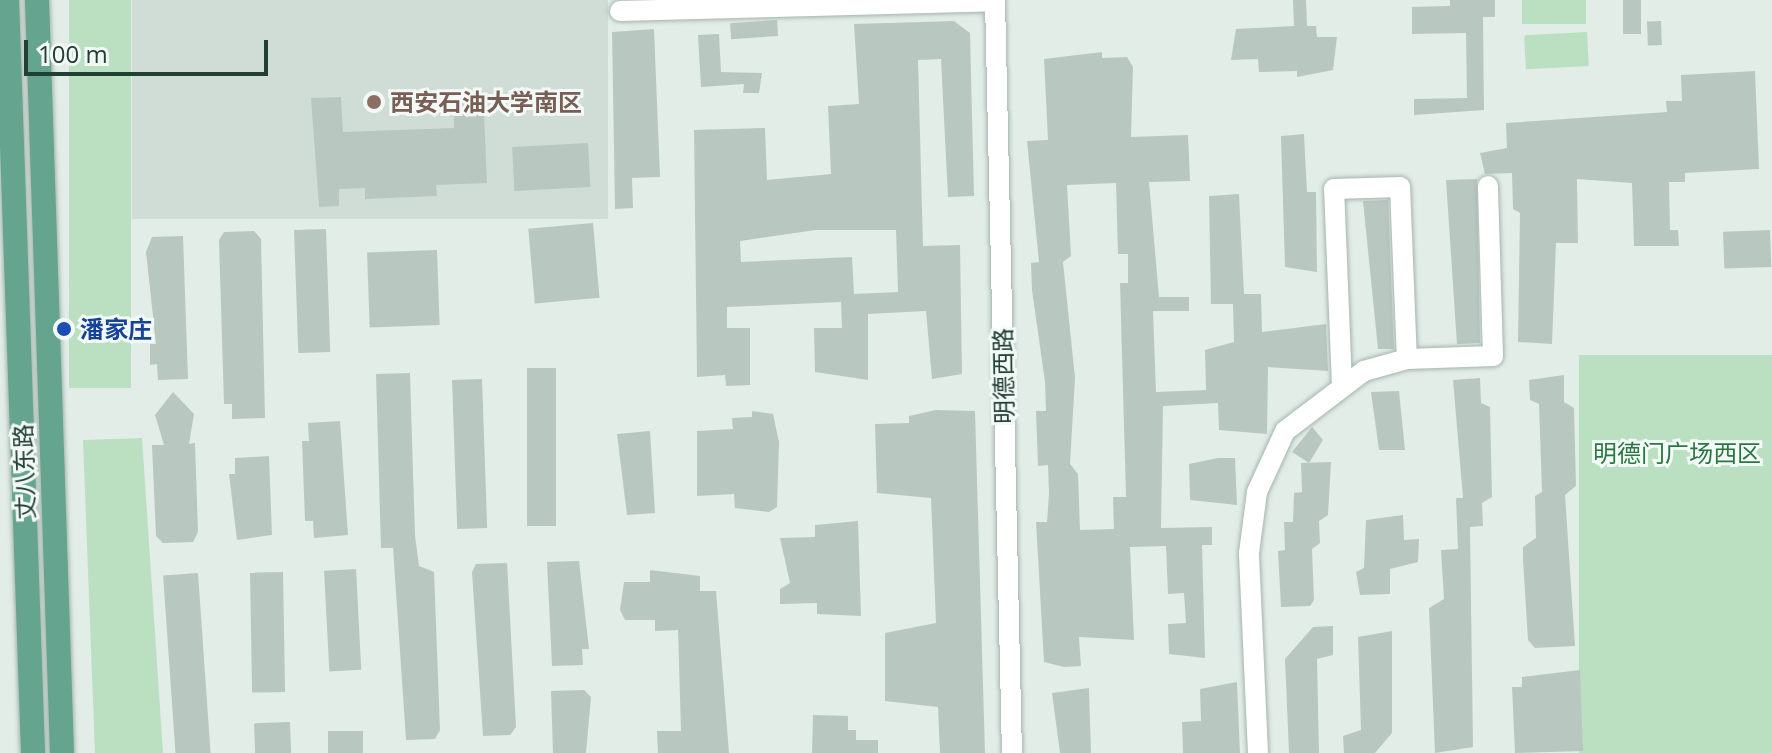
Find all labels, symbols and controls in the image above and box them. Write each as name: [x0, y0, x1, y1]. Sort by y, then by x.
scale bar: [28, 24, 272, 74]
text: 100 m: [38, 37, 108, 70]
place label: 西安石油大学南区: [390, 88, 582, 116]
marker: 西安石油大学南区: [365, 93, 383, 111]
place label: 潘家庄: [80, 315, 152, 343]
marker: 潘家庄: [55, 320, 73, 338]
street label: 明德西路: [988, 328, 1018, 424]
street label: 丈八东路: [8, 424, 40, 520]
park label: 明德门广场西区: [1593, 439, 1761, 467]

